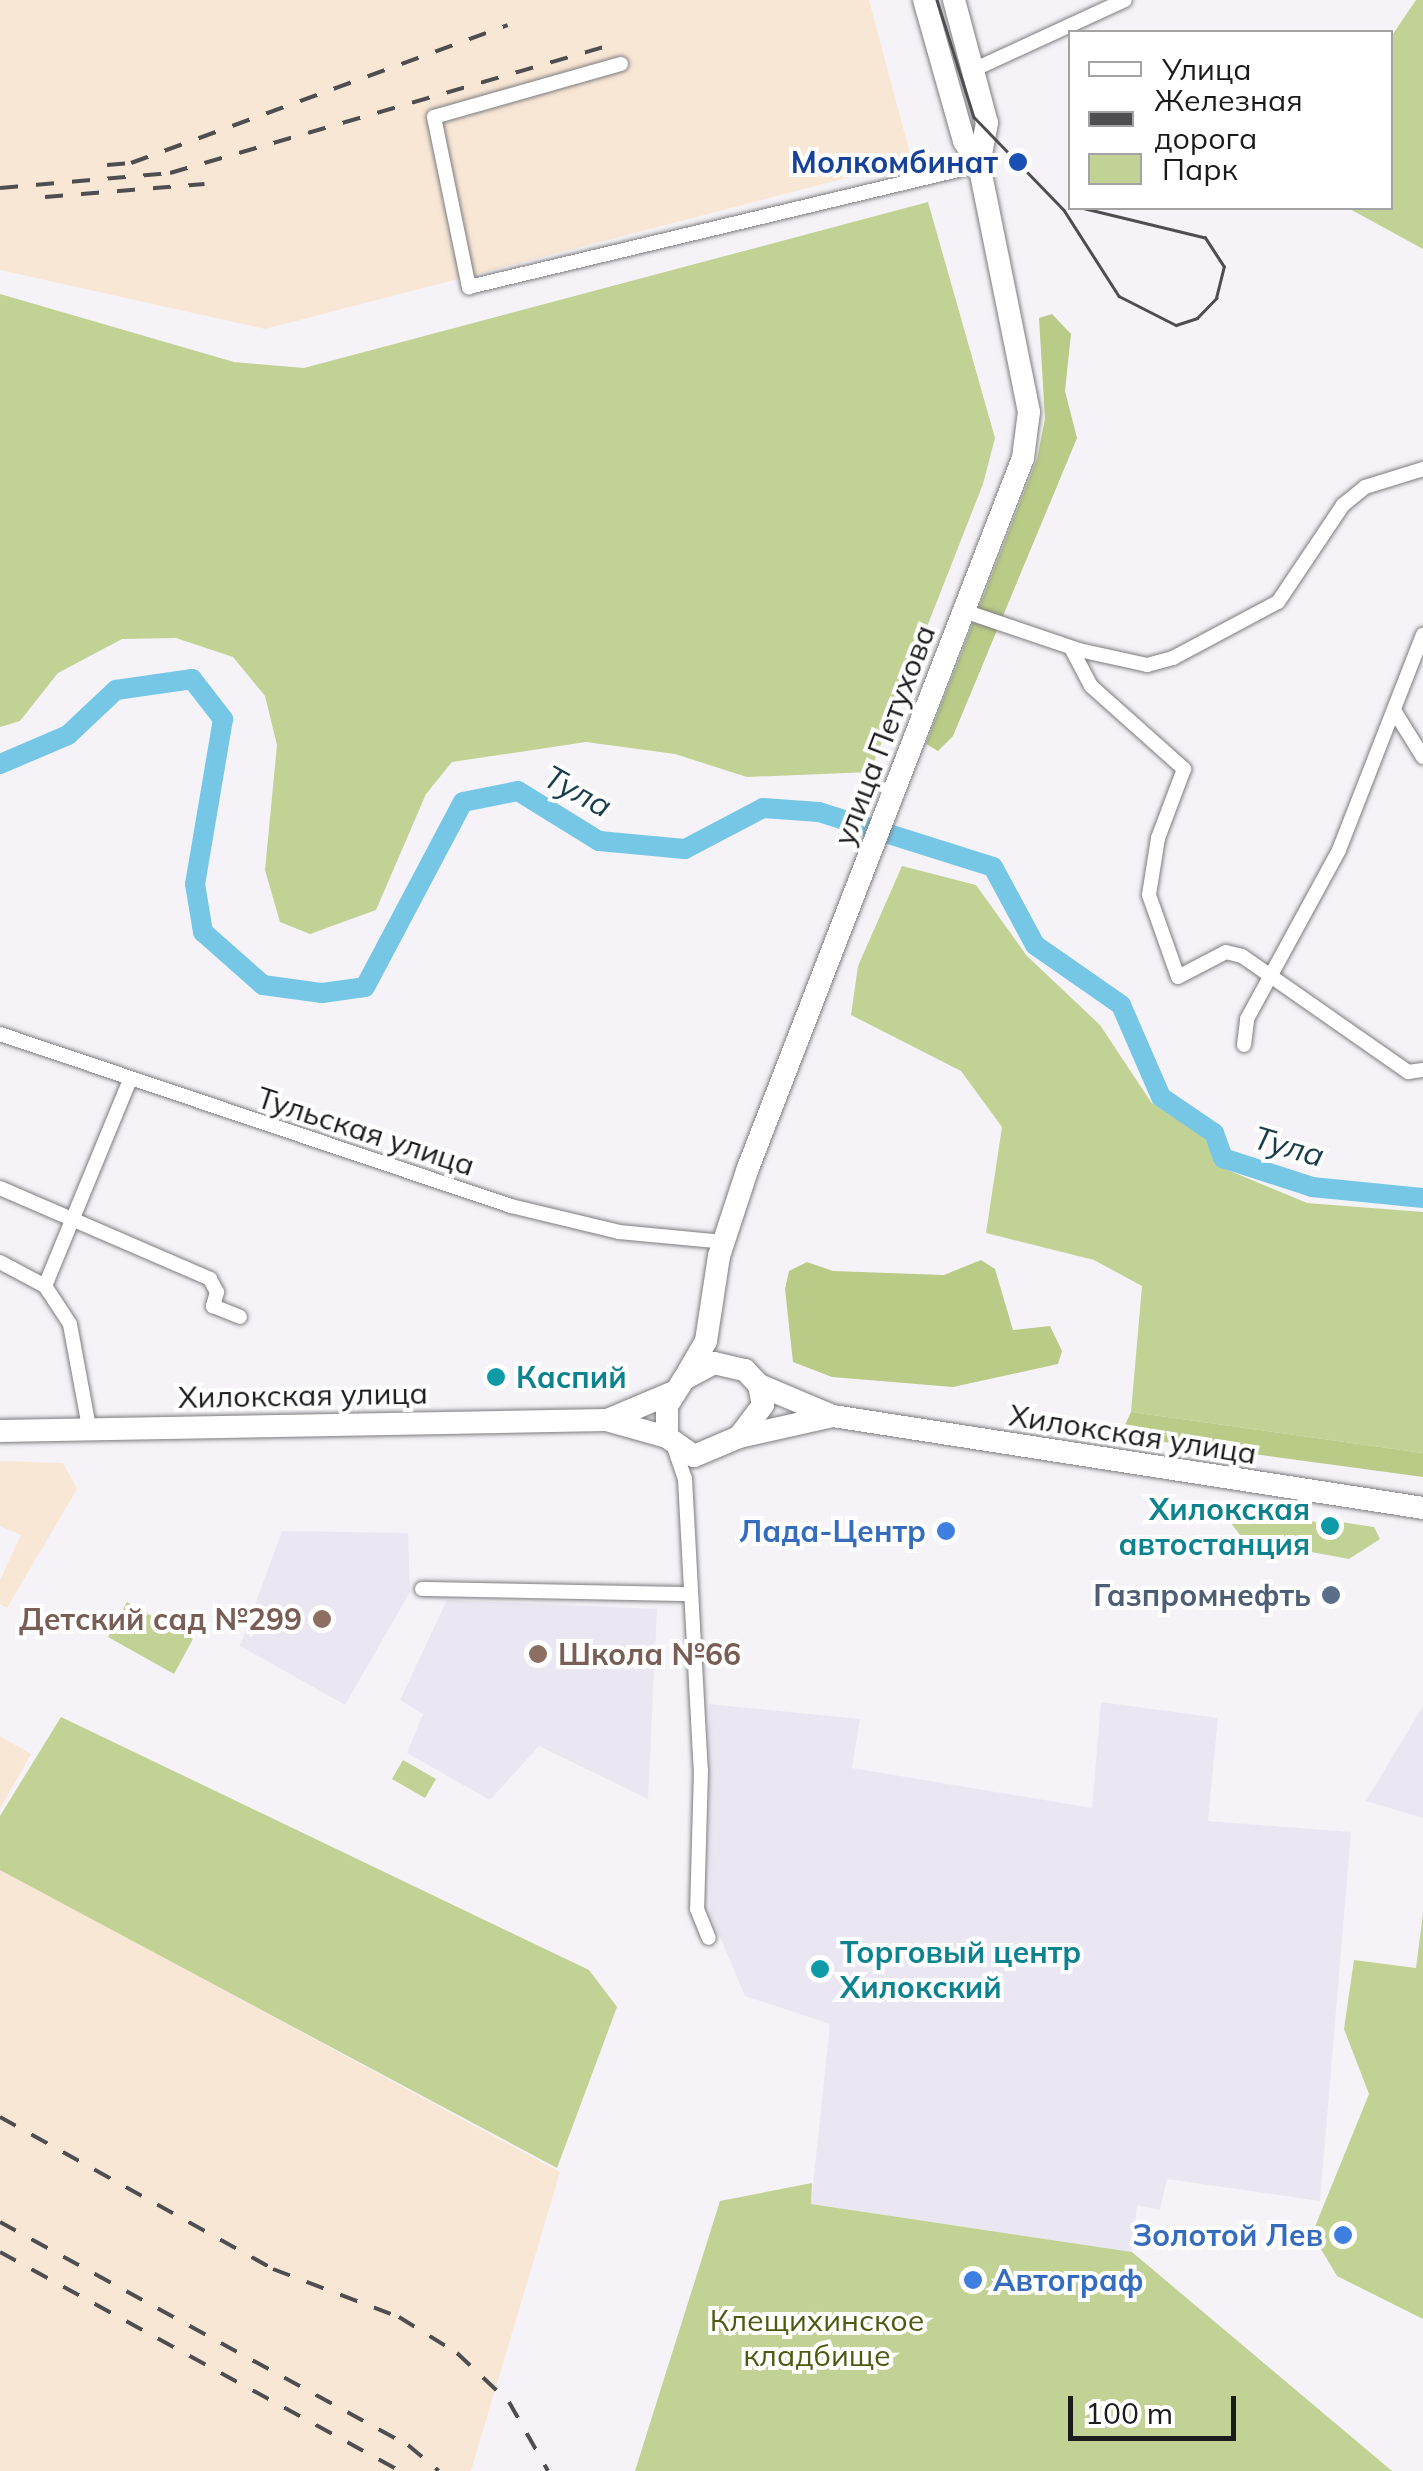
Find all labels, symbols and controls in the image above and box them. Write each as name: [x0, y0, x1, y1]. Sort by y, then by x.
legend: [1068, 30, 1393, 210]
text: Улица: [1162, 50, 1252, 88]
text: Железная дорога: [1154, 81, 1303, 157]
place label: Молкомбинат: [791, 144, 998, 180]
text: Парк: [1162, 150, 1238, 188]
marker: Молкомбинат: [1007, 151, 1029, 173]
street label: улица Петухова: [825, 620, 943, 850]
water label: Тула: [537, 757, 619, 825]
street label: Тульская улица: [253, 1079, 479, 1183]
water label: Тула: [1249, 1118, 1329, 1174]
place label: Каспий: [516, 1359, 627, 1395]
marker: Каспий: [485, 1366, 507, 1388]
street label: Хилокская улица: [178, 1375, 428, 1415]
street label: Хилокская улица: [1007, 1397, 1259, 1471]
place label: Хилокская автостанция: [1119, 1491, 1310, 1562]
place label: Лада-Центр: [739, 1513, 926, 1549]
marker: Хилокская автостанция: [1319, 1515, 1341, 1537]
marker: Лада-Центр: [935, 1520, 957, 1542]
place label: Газпромнефть: [1093, 1577, 1311, 1613]
marker: Газпромнефть: [1320, 1584, 1342, 1606]
place label: Детский сад №299: [19, 1601, 302, 1637]
marker: Детский сад №299: [311, 1608, 333, 1630]
place label: Школа №66: [558, 1636, 741, 1672]
marker: Школа №66: [527, 1643, 549, 1665]
place label: Торговый центр Хилокский: [840, 1934, 1081, 2004]
marker: Торговый центр Хилокский: [809, 1958, 831, 1980]
place label: Золотой Лев: [1133, 2217, 1323, 2253]
marker: Золотой Лев: [1332, 2224, 1354, 2246]
place label: Автограф: [993, 2262, 1144, 2298]
marker: Автограф: [962, 2269, 984, 2291]
park label: Клещихинское кладбище: [710, 2302, 924, 2372]
scale bar: [1073, 2376, 1240, 2438]
text: 100 m: [1085, 2394, 1173, 2432]

